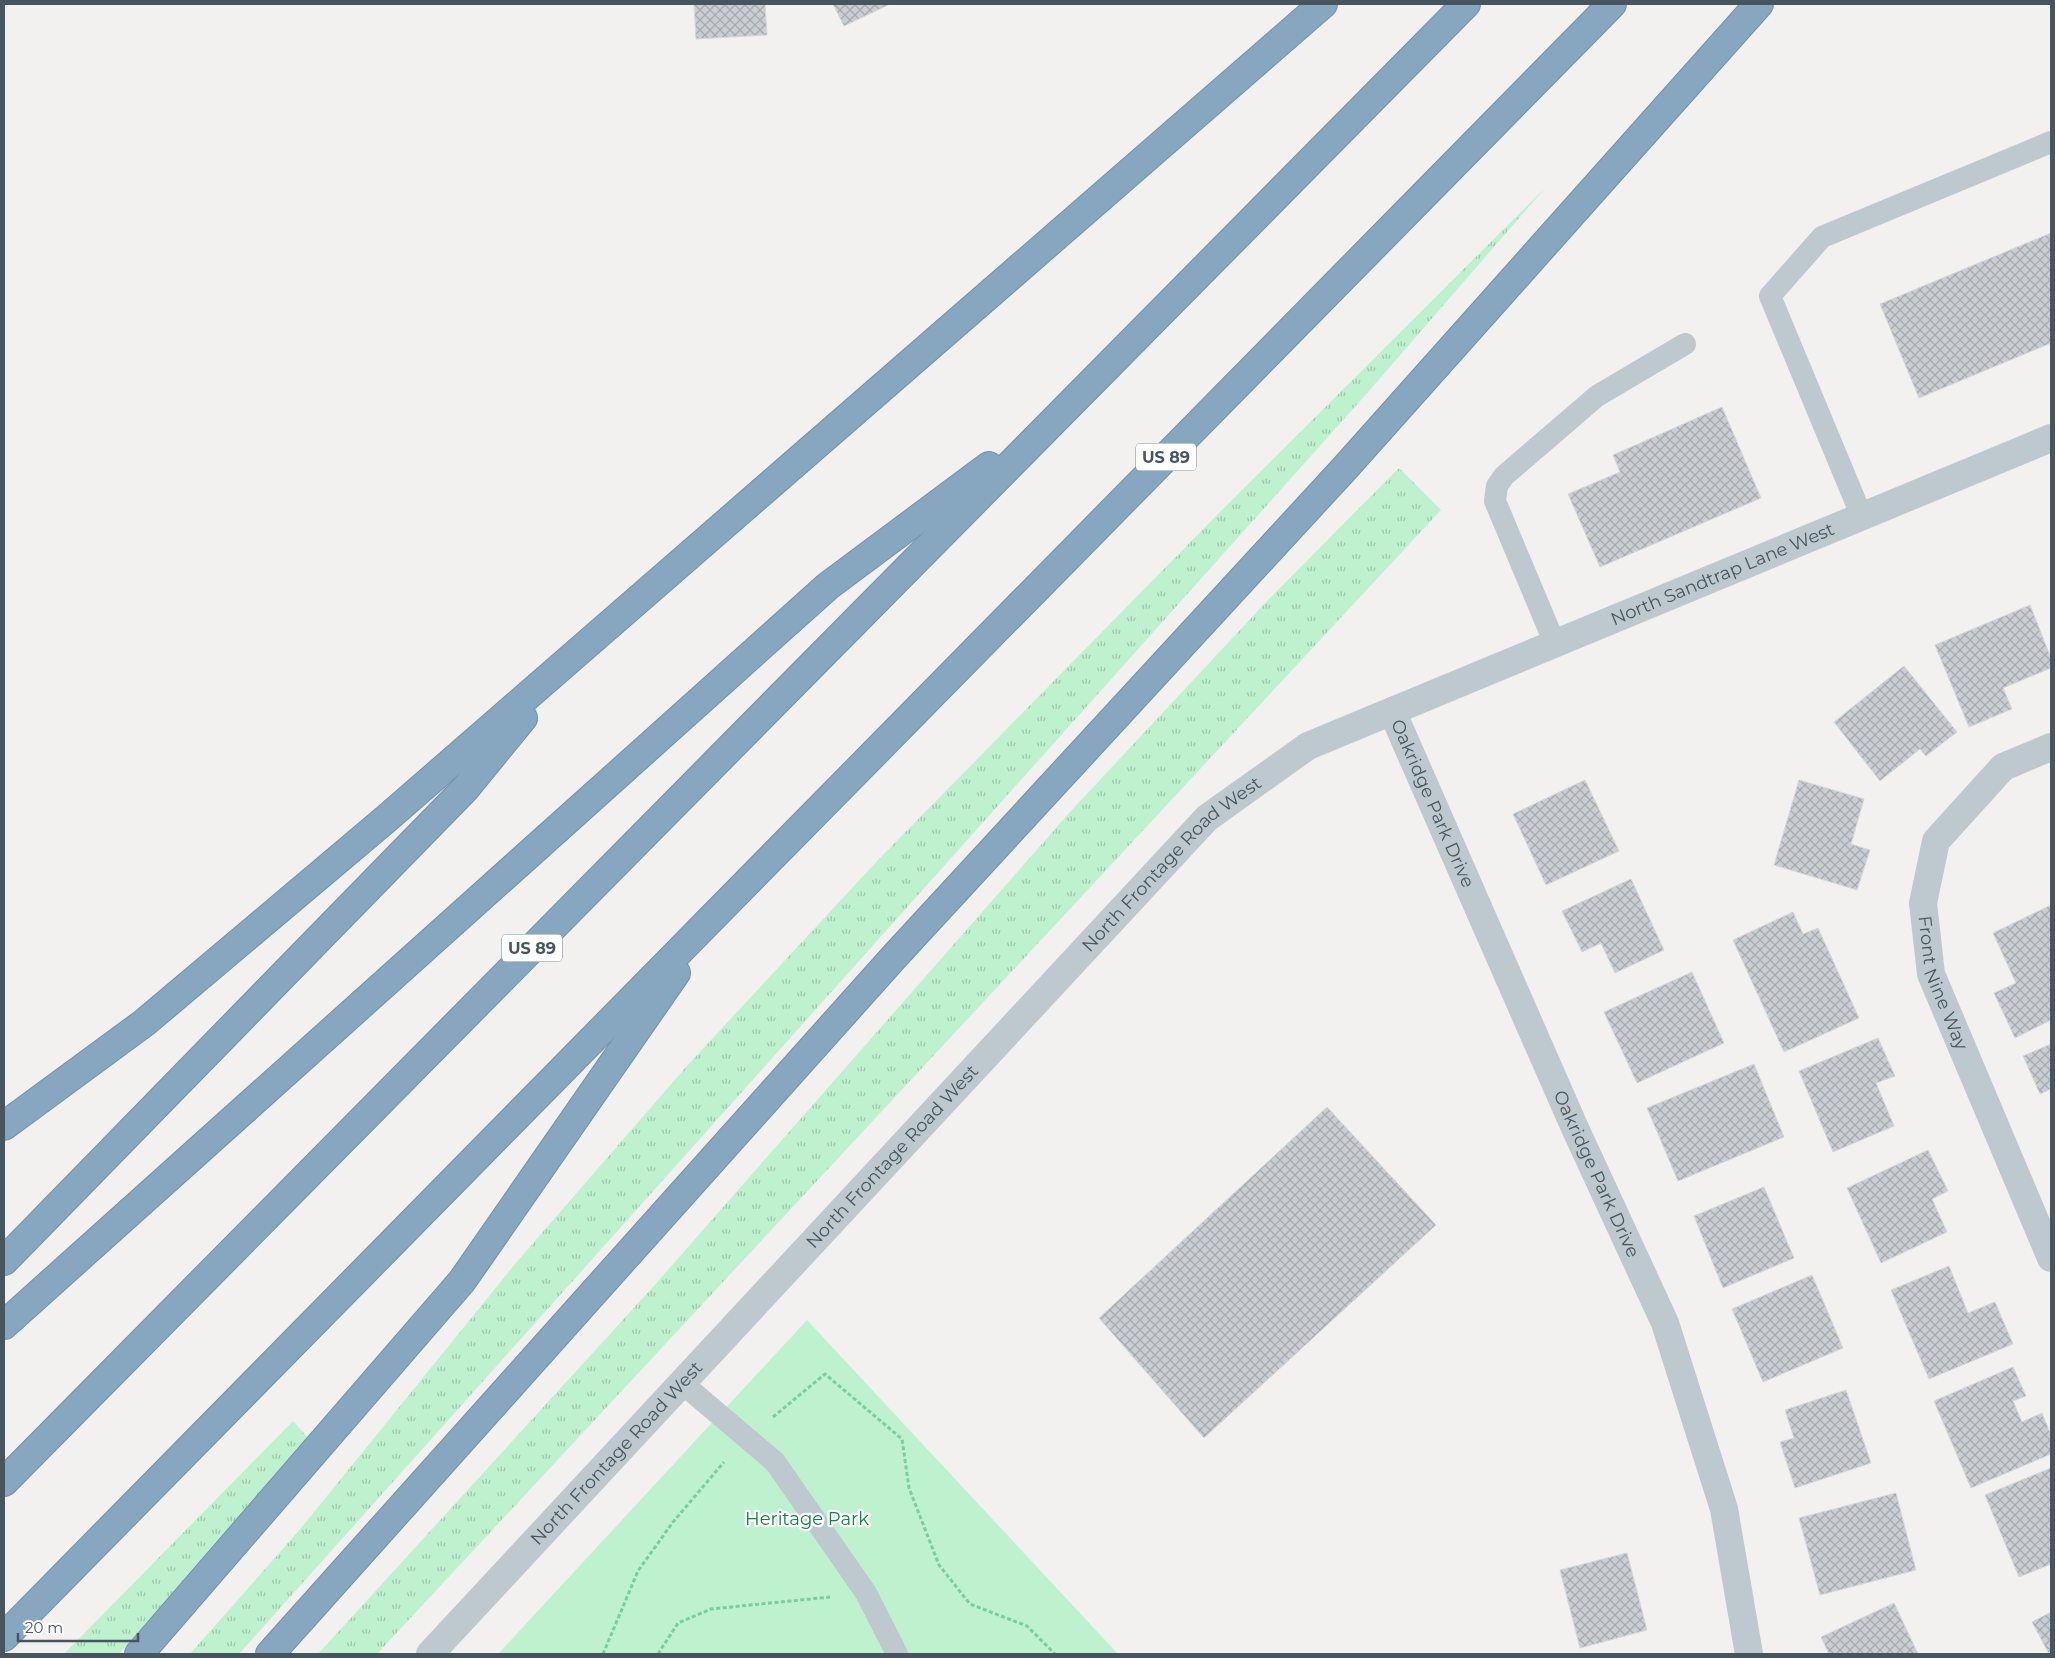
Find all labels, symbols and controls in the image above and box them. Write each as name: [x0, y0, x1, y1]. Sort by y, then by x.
road number: US 89: [1136, 444, 1196, 471]
street label: North Sandtrap Lane West: [1607, 518, 1837, 630]
street label: Oakridge Park Drive: [1386, 716, 1479, 891]
street label: North Frontage Road West: [1077, 772, 1266, 956]
street label: Front Nine Way: [1914, 914, 1973, 1053]
road number: US 89: [502, 934, 562, 961]
street label: North Frontage Road West: [802, 1060, 983, 1253]
street label: Oakridge Park Drive: [1549, 1087, 1644, 1261]
street label: North Frontage Road West: [526, 1357, 707, 1550]
park label: Heritage Park: [745, 1508, 869, 1530]
scale bar: [18, 1610, 138, 1642]
text: 20 m: [25, 1618, 63, 1637]

